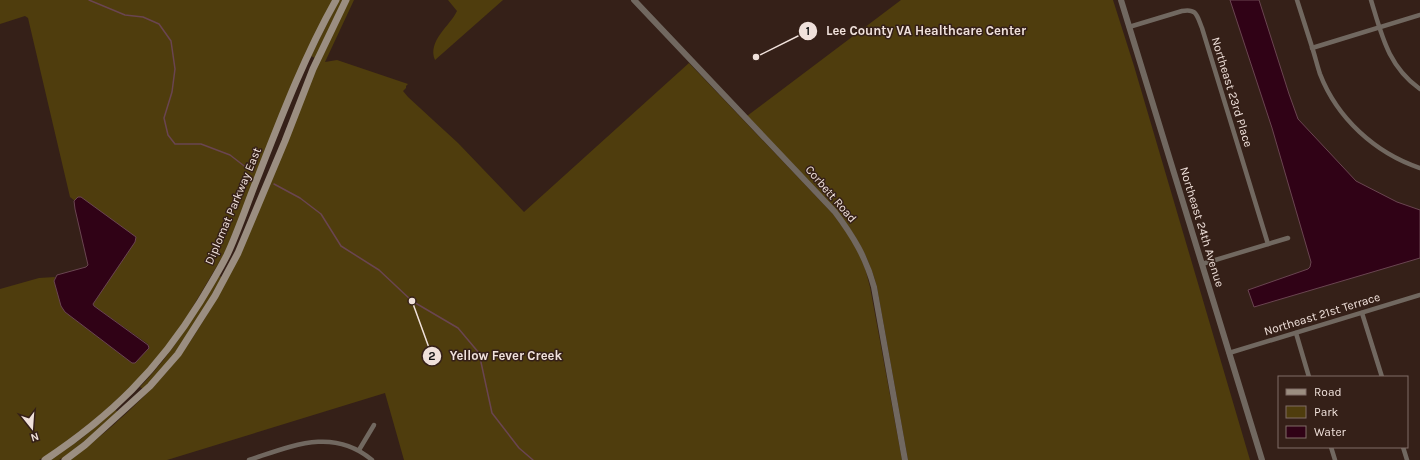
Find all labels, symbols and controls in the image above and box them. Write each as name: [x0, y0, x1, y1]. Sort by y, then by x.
callout: Lee County VA Healthcare Center: [798, 18, 1034, 43]
text: Lee County VA Healthcare Center: [826, 23, 1027, 38]
text: 1: [806, 24, 810, 38]
street label: Northeast 23rd Place: [1209, 35, 1255, 149]
street label: Diplomat Parkway East: [202, 145, 264, 267]
street label: Corbett Road: [802, 163, 860, 225]
street label: Northeast 24th Avenue: [1177, 165, 1227, 289]
street label: Northeast 21st Terrace: [1262, 290, 1382, 338]
callout: Yellow Fever Creek: [422, 343, 570, 368]
text: Yellow Fever Creek: [450, 348, 562, 363]
text: 2: [428, 349, 436, 363]
legend: [1278, 376, 1408, 448]
text: Road: [1314, 385, 1342, 399]
text: Park: [1314, 405, 1339, 419]
north arrow: [12, 408, 52, 448]
text: Water: [1314, 425, 1347, 439]
text: N: [29, 430, 40, 444]

